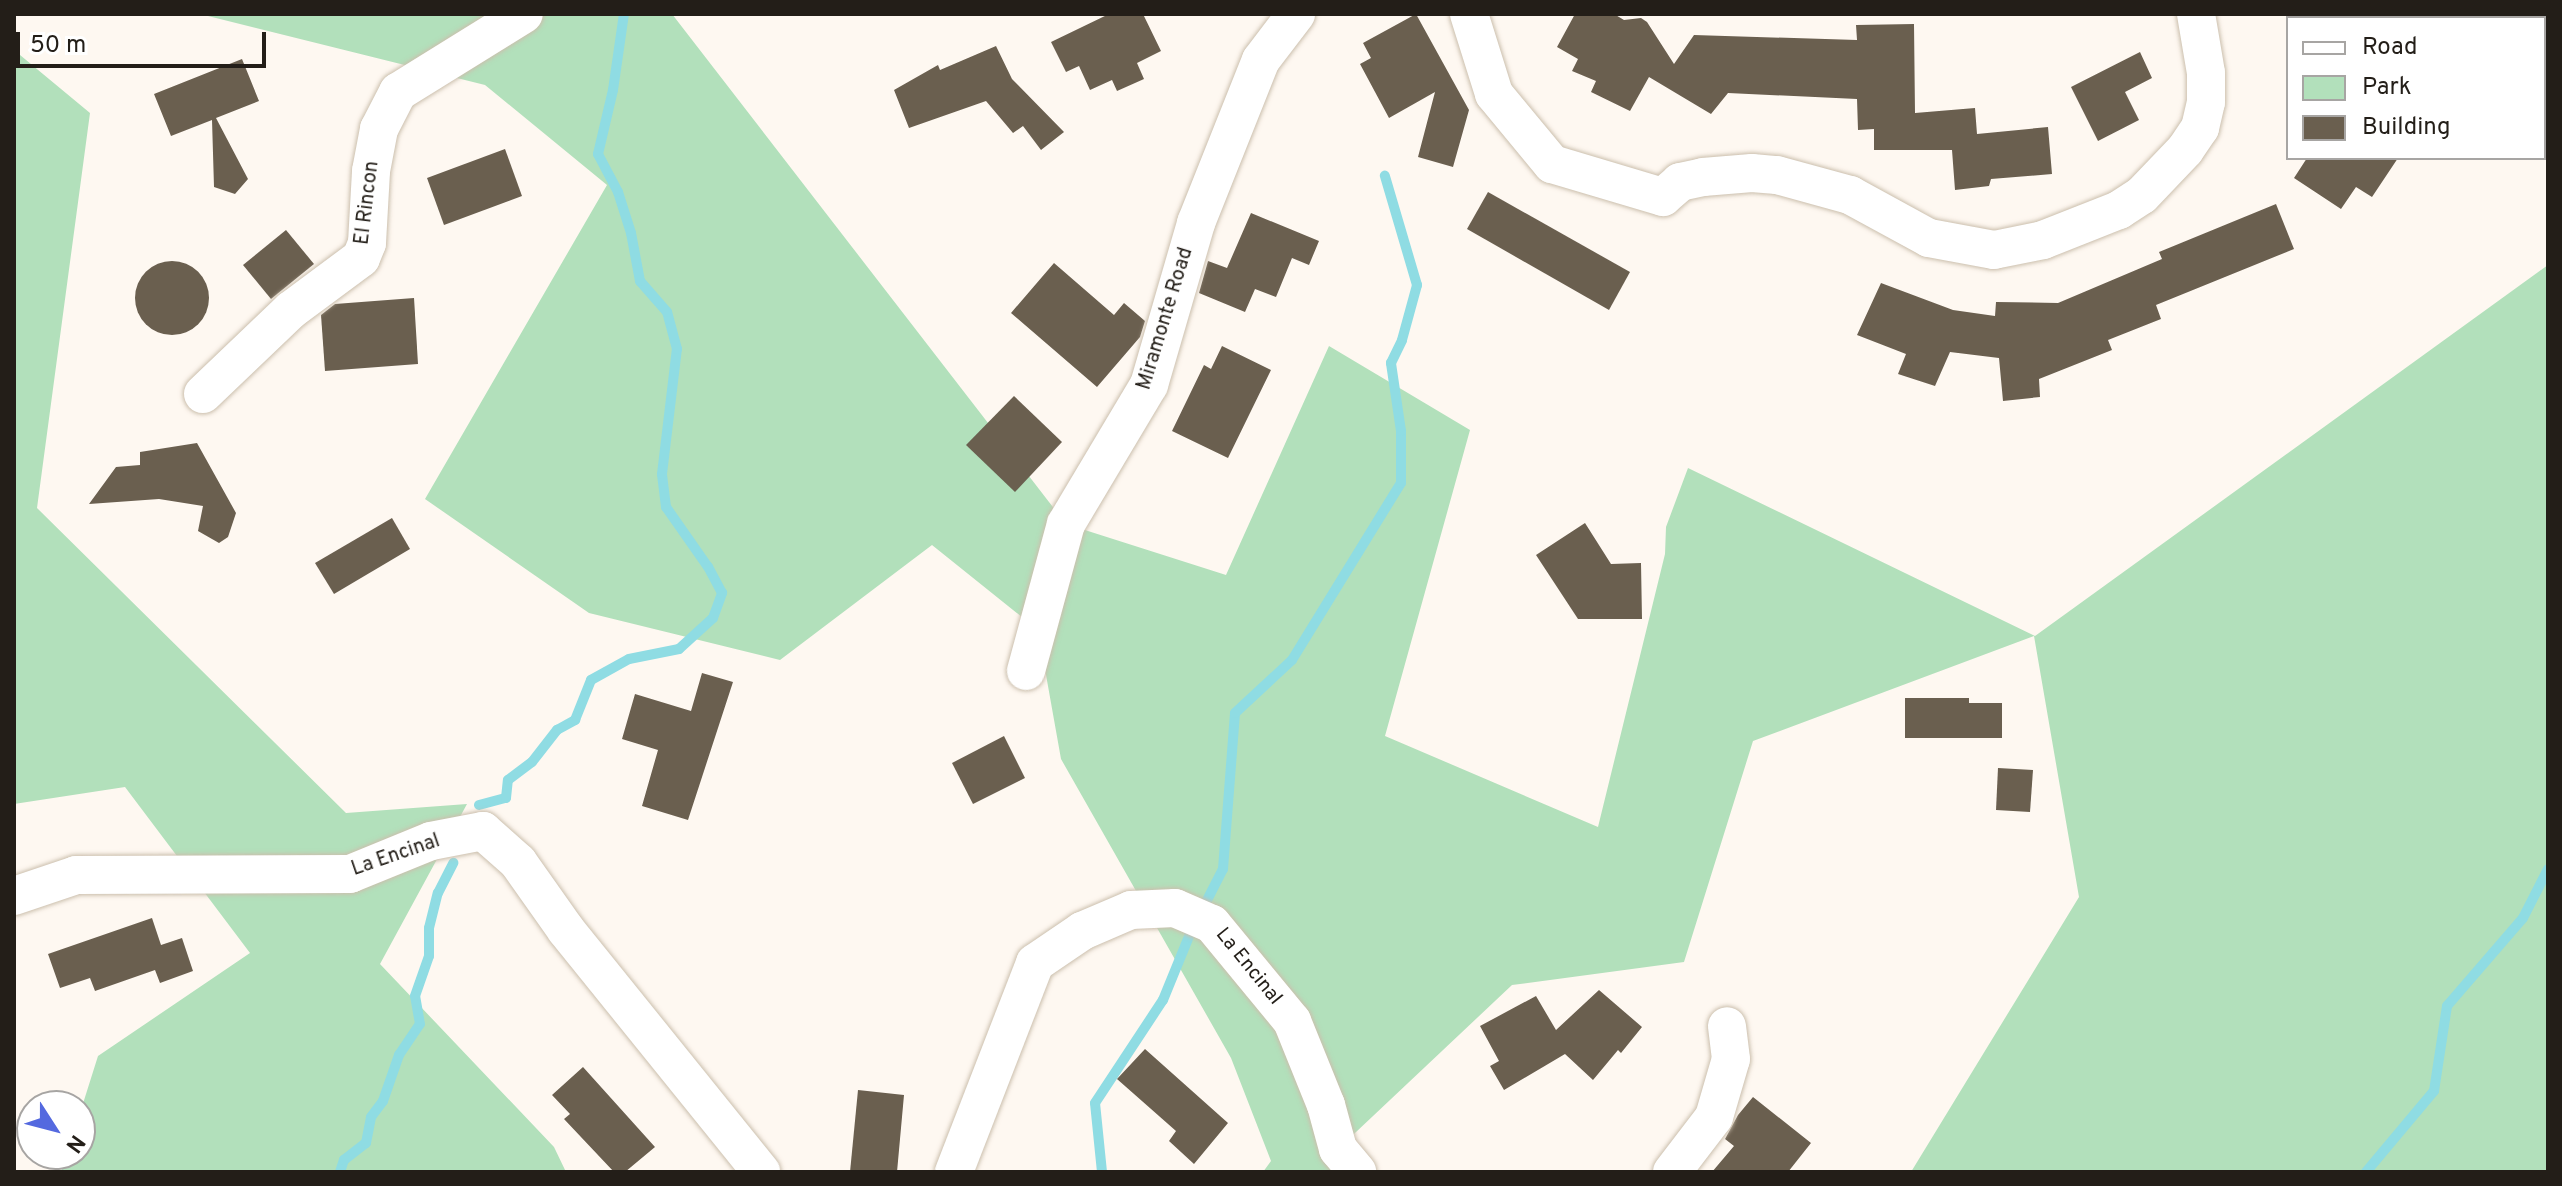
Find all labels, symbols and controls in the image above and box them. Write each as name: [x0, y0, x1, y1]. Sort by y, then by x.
scale bar: [20, 16, 270, 66]
legend: [2286, 16, 2546, 160]
text: 50 m: [30, 31, 86, 61]
text: Road: [2362, 33, 2418, 63]
text: Park: [2362, 73, 2412, 103]
text: Building: [2362, 113, 2451, 143]
street label: El Rincon: [351, 160, 385, 246]
street label: Miramonte Road: [1133, 245, 1199, 393]
street label: La Encinal: [349, 830, 443, 882]
street label: La Encinal: [1210, 924, 1286, 1010]
north arrow: [16, 1090, 96, 1170]
text: N: [59, 1129, 90, 1158]

